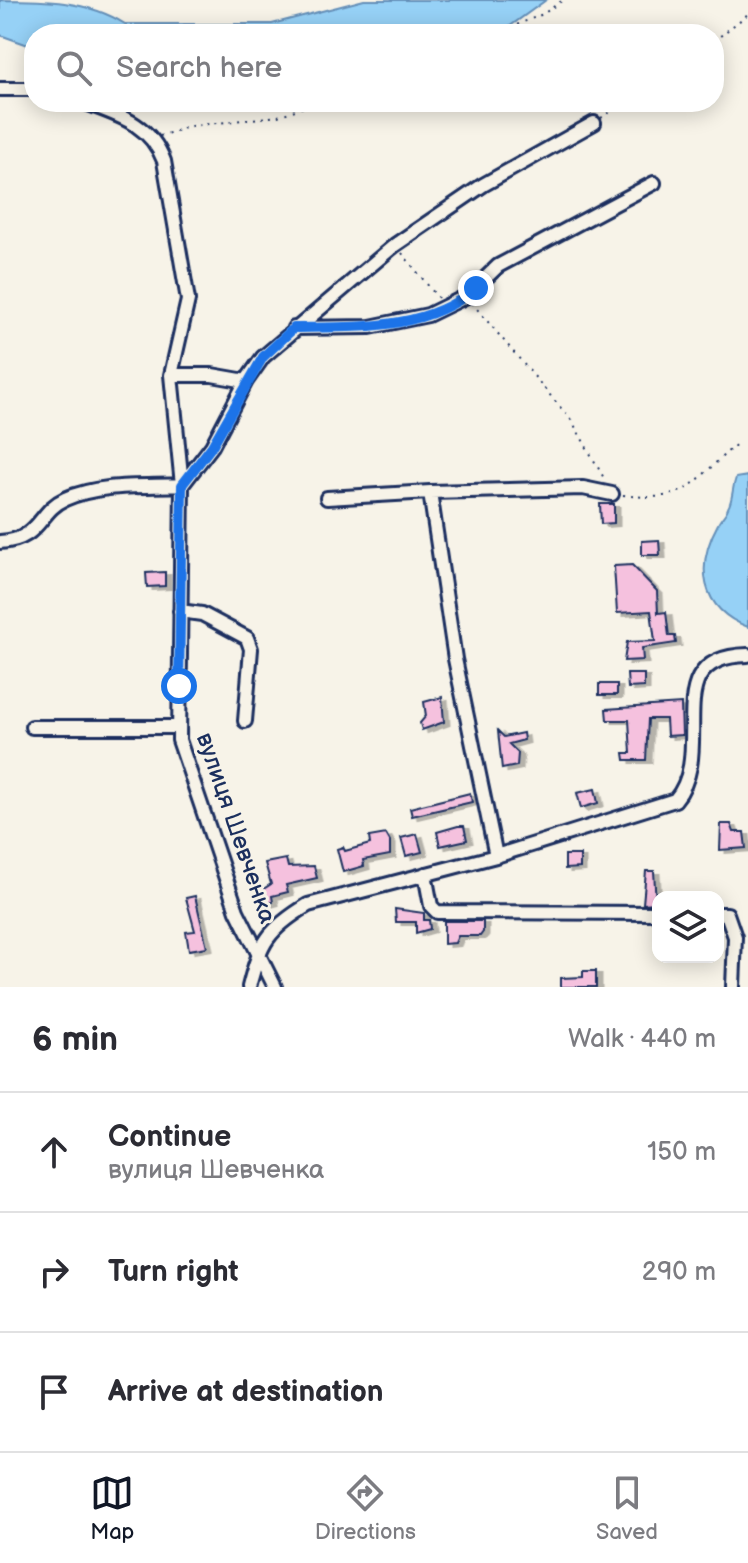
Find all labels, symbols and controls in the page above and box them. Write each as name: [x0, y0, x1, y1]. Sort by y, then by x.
search box: [24, 24, 724, 112]
icon: search: [52, 46, 96, 90]
text: Search here: [116, 50, 282, 86]
route end: [458, 270, 494, 306]
route start: [161, 668, 197, 704]
street label: вулиця Шевченка: [190, 729, 282, 927]
map controls: [652, 891, 724, 963]
button: layers: [652, 891, 724, 963]
text: 6 min: [32, 1019, 118, 1060]
text: Walk · 440 m: [568, 1024, 716, 1055]
text: Continue: [108, 1119, 231, 1155]
icon: ahead: [32, 1130, 76, 1174]
text: 150 m: [647, 1137, 716, 1168]
text: вулиця Шевченка: [108, 1155, 324, 1186]
icon: right: [32, 1250, 76, 1294]
text: Turn right: [108, 1254, 239, 1290]
text: 290 m: [642, 1257, 716, 1288]
icon: arrive: [32, 1370, 76, 1414]
text: Arrive at destination: [108, 1374, 384, 1410]
tab: Map: [90, 1471, 134, 1546]
tab: Directions: [315, 1471, 416, 1546]
tab: Saved: [596, 1471, 658, 1546]

